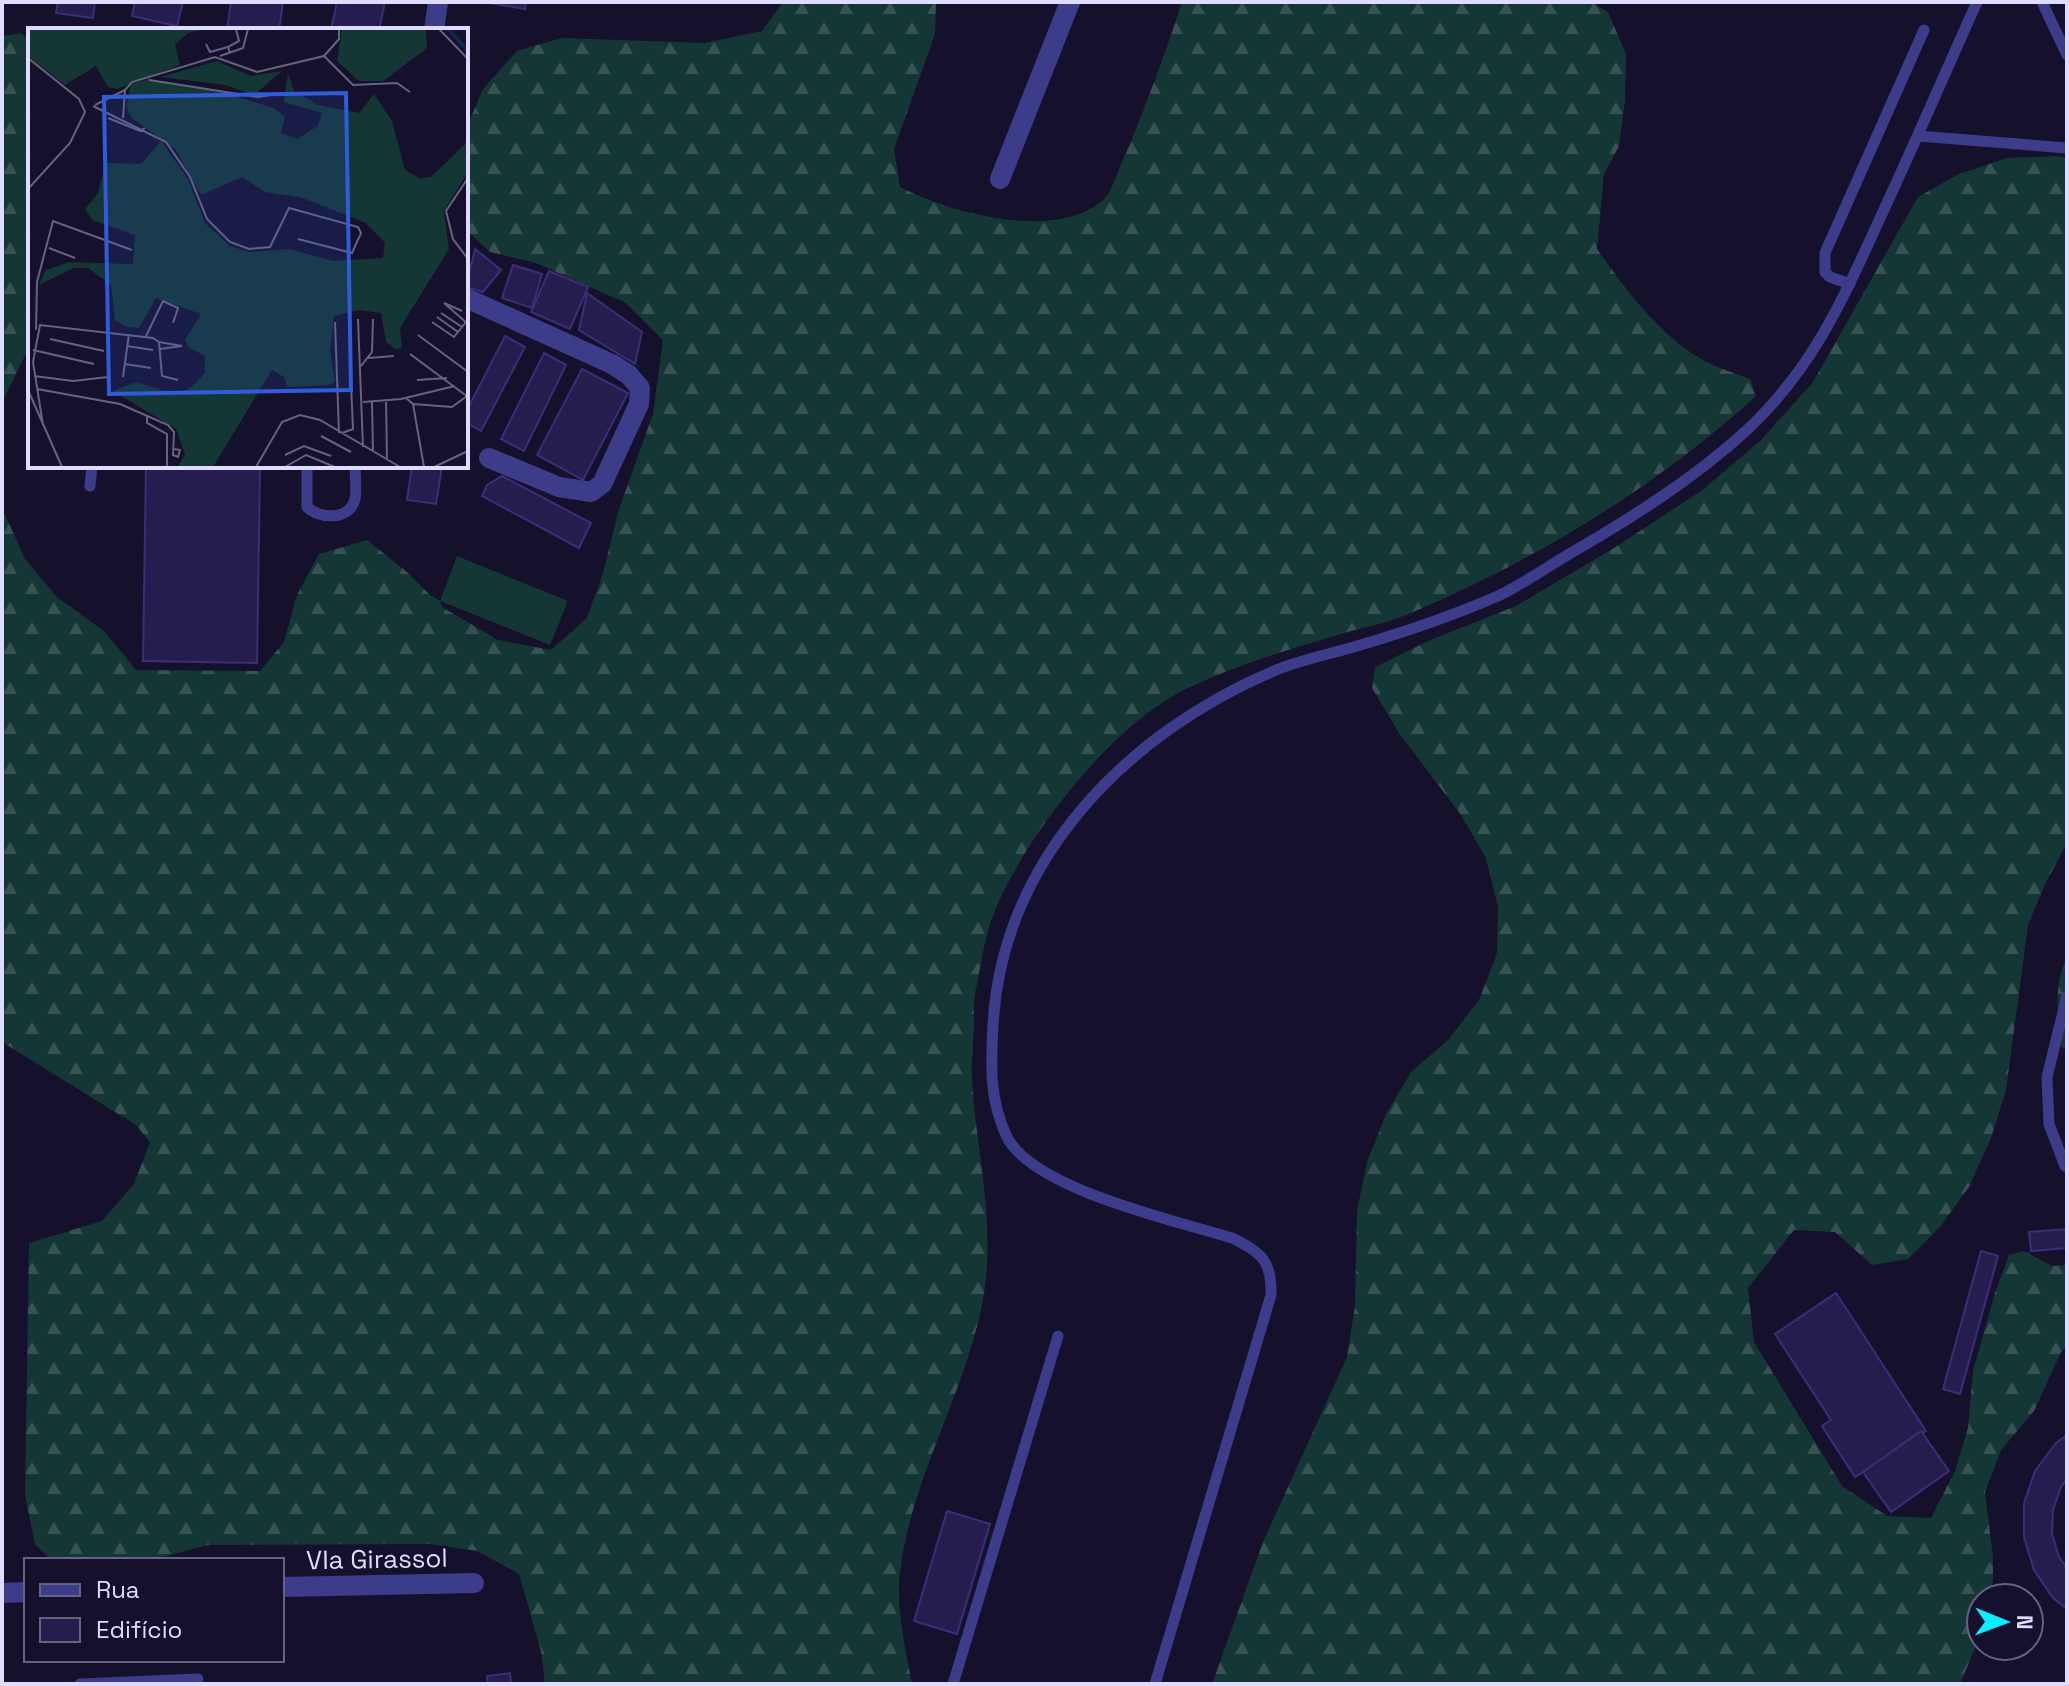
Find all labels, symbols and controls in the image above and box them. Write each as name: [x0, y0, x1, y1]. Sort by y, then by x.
inset map: [28, 28, 468, 468]
street label: VIa Girassol: [306, 1541, 448, 1577]
legend: [24, 1558, 284, 1662]
text: Rua: [96, 1574, 140, 1605]
north arrow: [1965, 1582, 2045, 1662]
text: Edifício: [96, 1614, 182, 1645]
text: N: [2011, 1615, 2039, 1630]

